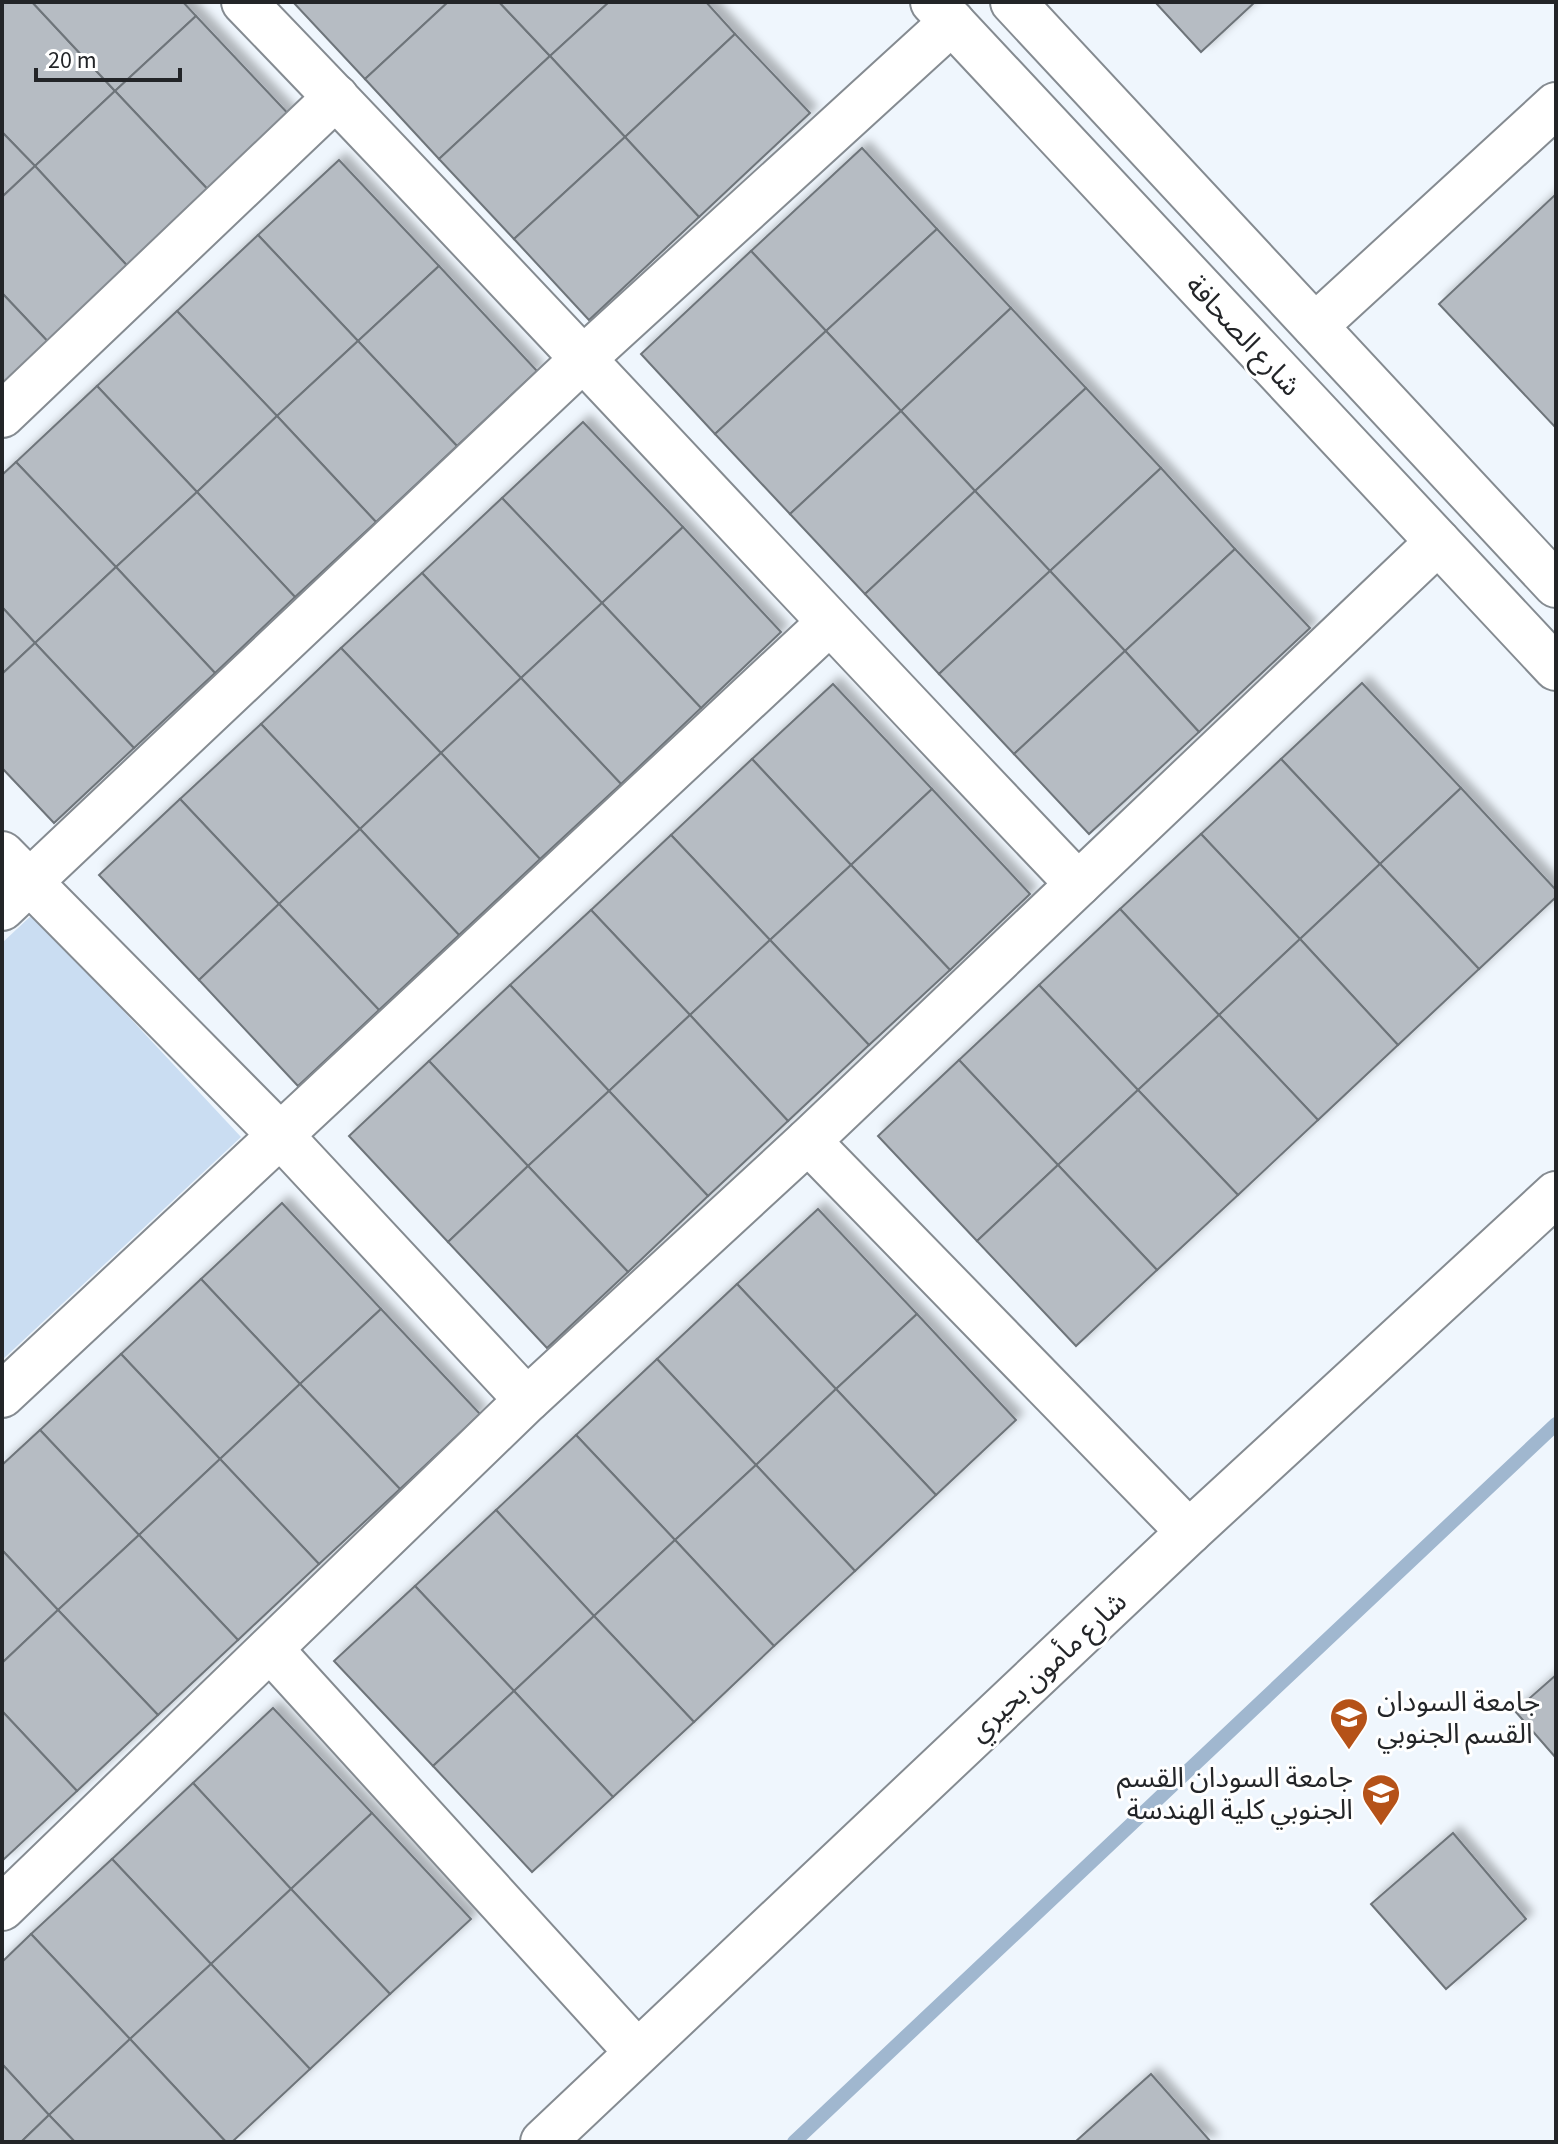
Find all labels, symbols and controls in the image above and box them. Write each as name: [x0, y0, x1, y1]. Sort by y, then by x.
scale bar: [36, 32, 180, 82]
text: 20 m: [48, 43, 97, 78]
street label: شارع الصحافة: [1177, 266, 1310, 405]
street label: شارع مأمون بحيري: [960, 1583, 1136, 1751]
place label: جامعة السودان القسم الجنوبي: [1377, 1682, 1540, 1755]
school or university icon: جامعة السودان القسم الجنوبي: [1328, 1696, 1370, 1751]
place label: جامعة السودان القسم الجنوبي كلية الهندسة: [1117, 1758, 1353, 1830]
school or university icon: جامعة السودان القسم الجنوبي كلية الهندسة: [1360, 1772, 1402, 1827]

